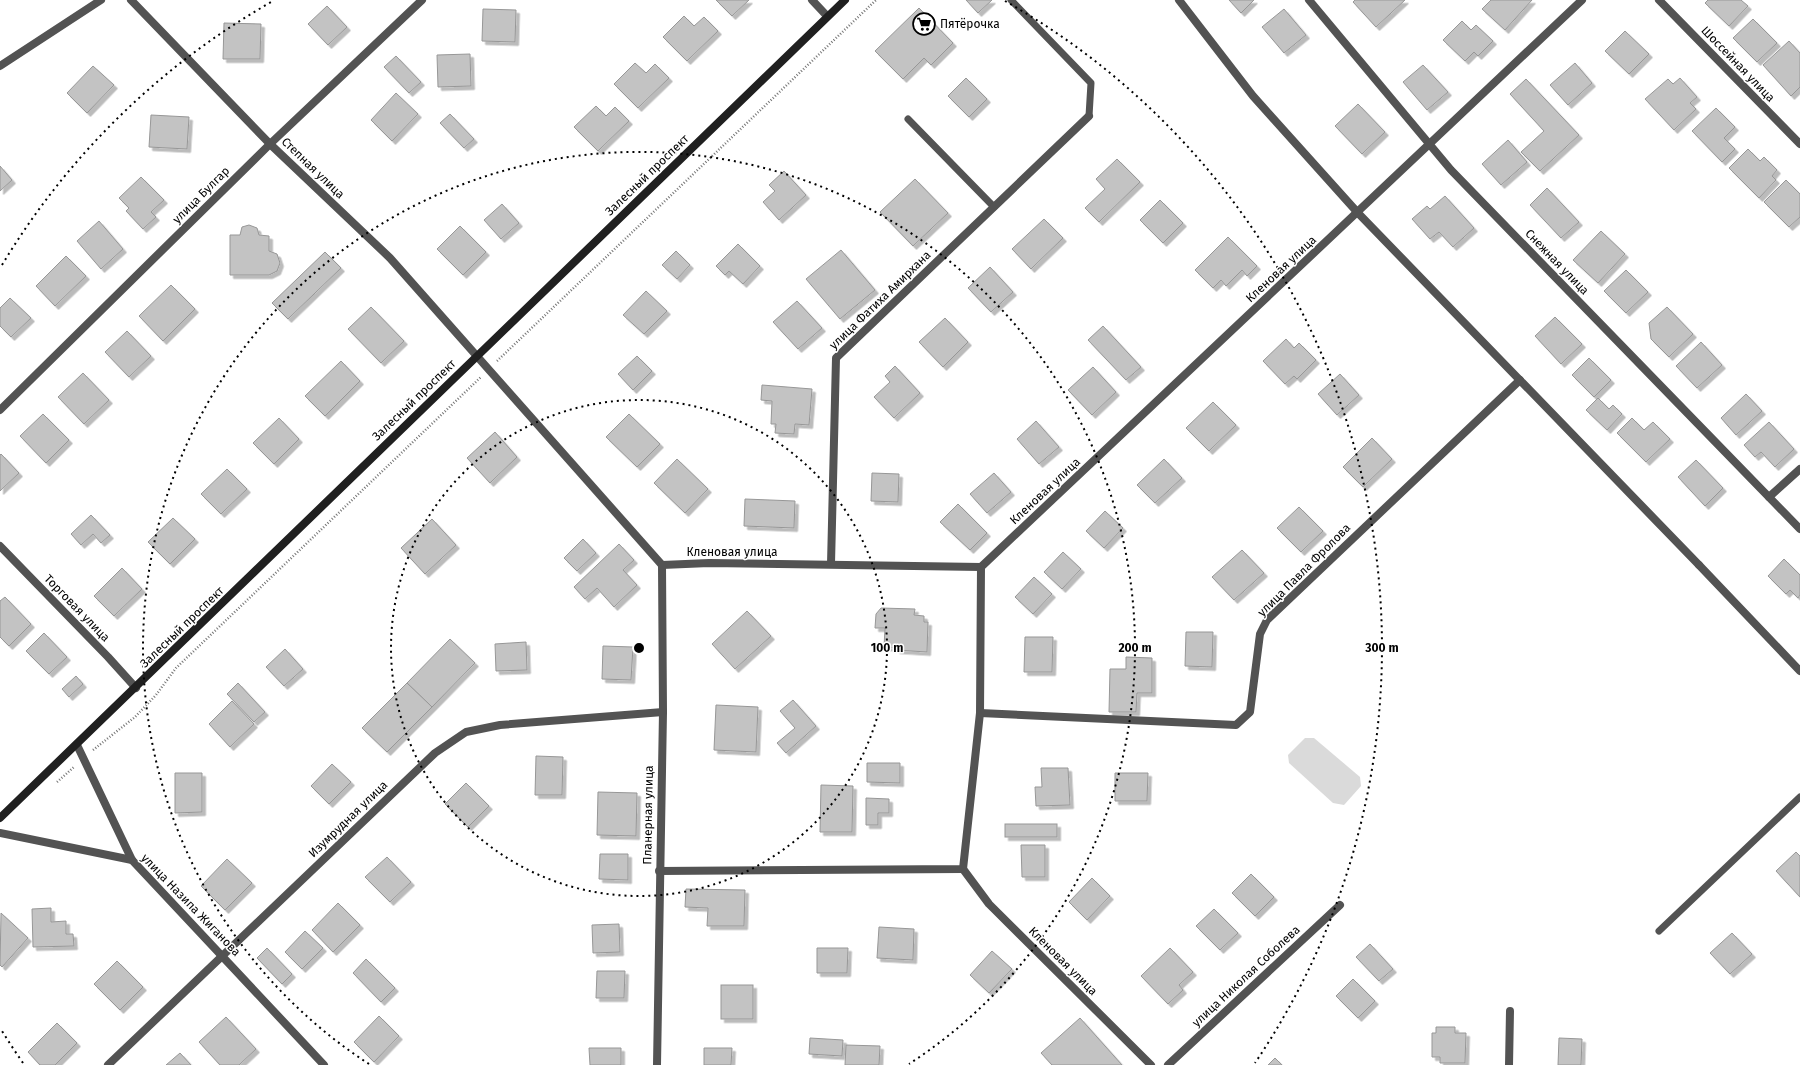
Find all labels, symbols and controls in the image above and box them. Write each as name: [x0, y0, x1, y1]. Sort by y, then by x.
supermarket icon: Пятёрочка: [911, 11, 937, 37]
place label: Пятёрочка: [940, 17, 1000, 31]
street label: Шоссейная улица: [1698, 23, 1778, 105]
street label: Залесный проспект: [602, 131, 692, 218]
street label: Степная улица: [279, 135, 347, 201]
street label: улица Булгар: [170, 164, 232, 226]
street label: Снежная улица: [1522, 226, 1592, 298]
street label: Кленовая улица: [1243, 233, 1319, 305]
street label: улица Фатиха Амирхана: [826, 248, 934, 352]
street label: Залесный проспект: [369, 356, 459, 443]
street label: Кленовая улица: [1007, 455, 1083, 527]
street label: улица Павла Фролова: [1255, 521, 1353, 619]
street label: Кленовая улица: [686, 545, 778, 559]
street label: Торговая улица: [41, 572, 113, 644]
street label: Залесный проспект: [137, 583, 227, 670]
centre of rings: [632, 641, 646, 655]
text: 100 m: [871, 641, 903, 655]
text: 200 m: [1118, 641, 1152, 655]
text: 300 m: [1364, 641, 1399, 655]
street label: Планерная улица: [640, 765, 656, 865]
street label: Изумрудная улица: [306, 778, 390, 860]
street label: улица Назипа Жиганова: [138, 851, 244, 959]
street label: улица Николая Соболева: [1189, 922, 1303, 1030]
street label: Кленовая улица: [1026, 924, 1100, 998]

